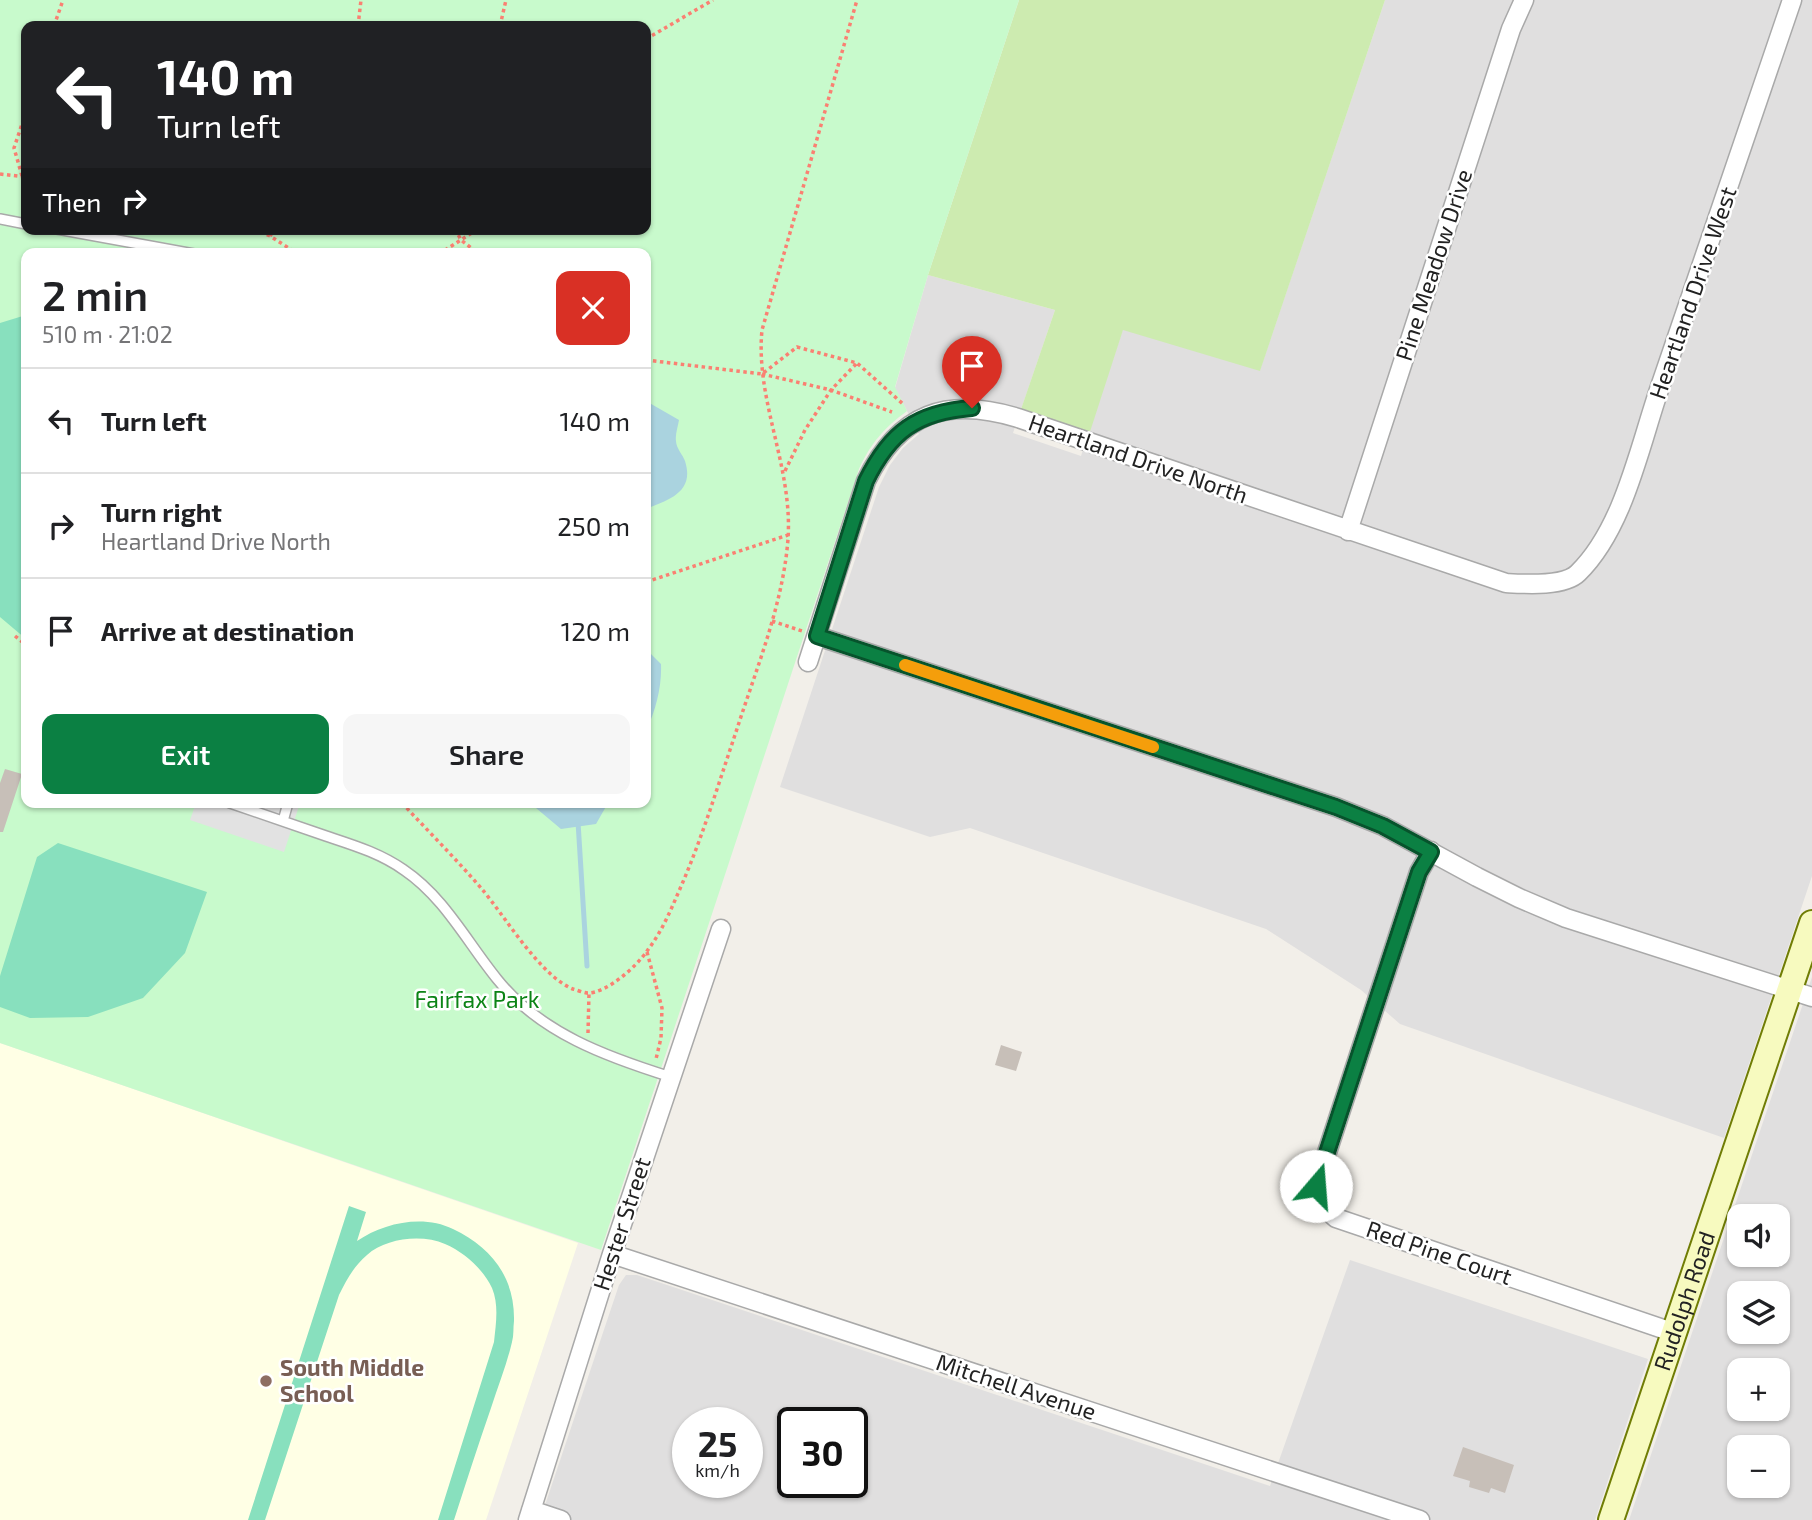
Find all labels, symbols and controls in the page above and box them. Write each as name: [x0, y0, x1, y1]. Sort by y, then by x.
text: 140 m: [157, 46, 294, 105]
icon: left: [42, 49, 133, 140]
text: Turn left: [157, 106, 281, 144]
street label: Pine Meadow Drive: [1389, 165, 1477, 364]
icon: right: [115, 182, 153, 220]
street label: Heartland Drive West: [1643, 182, 1742, 403]
text: Then: [42, 186, 101, 217]
text: 2 min: [42, 269, 148, 319]
button: close: [556, 271, 630, 345]
text: 510 m · 21:02: [42, 320, 173, 348]
pin: [942, 336, 1002, 408]
icon: arrive: [953, 347, 991, 385]
icon: left: [42, 402, 80, 440]
text: Turn left: [101, 405, 207, 436]
text: 140 m: [559, 405, 630, 436]
street label: Heartland Drive North: [1025, 407, 1252, 509]
text: Turn right: [101, 496, 222, 527]
icon: right: [42, 507, 80, 545]
text: 250 m: [557, 510, 630, 541]
text: Heartland Drive North: [101, 527, 331, 555]
icon: arrive: [42, 612, 80, 650]
text: Arrive at destination: [101, 615, 354, 646]
text: 120 m: [561, 615, 630, 646]
button: Exit: [42, 714, 329, 794]
button: Share: [343, 714, 630, 794]
park label: Fairfax Park: [414, 985, 540, 1013]
position arrow: [1279, 1149, 1353, 1223]
street label: Hester Street: [586, 1153, 656, 1294]
map controls: [1727, 1204, 1790, 1498]
button: sound: [1727, 1204, 1790, 1267]
street label: Red Pine Court: [1363, 1214, 1516, 1290]
street label: Rudolph Road: [1647, 1227, 1720, 1374]
button: layers: [1727, 1281, 1790, 1344]
street label: Mitchell Avenue: [933, 1347, 1100, 1425]
place label: South Middle School: [280, 1353, 424, 1407]
button: +: [1727, 1358, 1790, 1421]
marker: South Middle School: [258, 1373, 274, 1389]
speed limit sign: 30: [777, 1407, 868, 1498]
text: 25: [698, 1422, 737, 1464]
button: −: [1727, 1435, 1790, 1498]
text: km/h: [695, 1459, 740, 1481]

